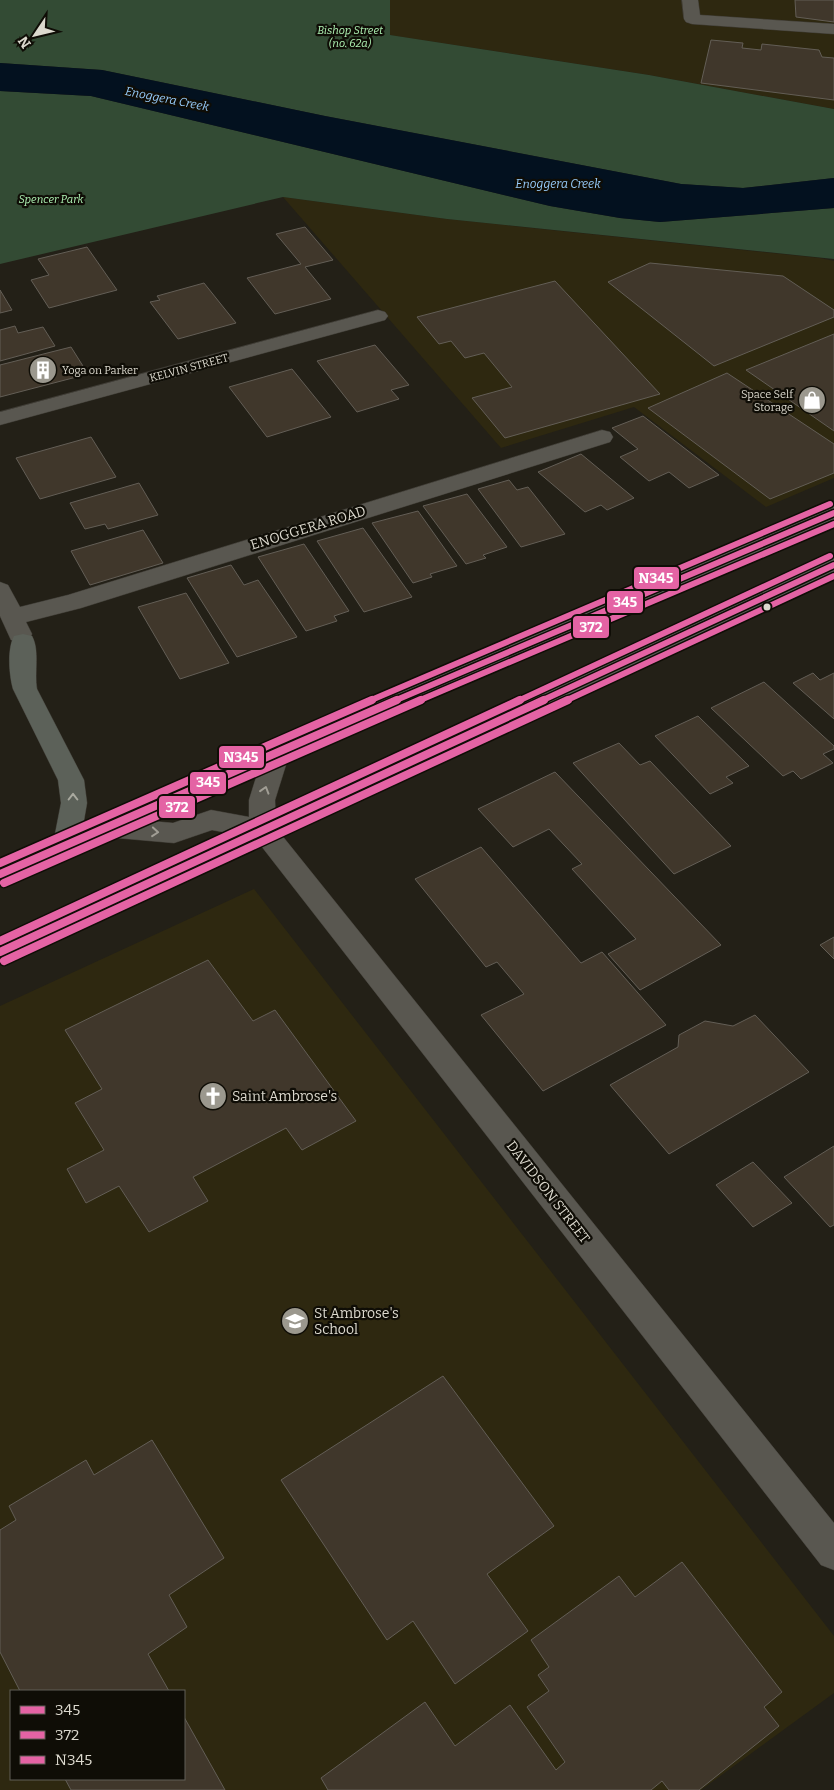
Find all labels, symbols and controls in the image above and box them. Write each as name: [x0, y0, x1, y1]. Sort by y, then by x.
north arrow: [10, 10, 60, 60]
park label: Bishop Street (no. 62a): [317, 24, 383, 50]
text: N: [15, 33, 35, 51]
water label: Enoggera Creek: [124, 84, 211, 114]
water label: Enoggera Creek: [515, 177, 601, 191]
park label: Spencer Park: [19, 193, 85, 206]
street label: KELVIN STREET: [148, 351, 230, 385]
building icon: Yoga on Parker: [28, 355, 58, 385]
place label: Yoga on Parker: [62, 364, 138, 377]
shop icon: Space Self Storage: [797, 385, 827, 415]
place label: Space Self Storage: [741, 388, 794, 414]
street label: ENOGGERA ROAD: [248, 502, 368, 554]
line badge: N345: [633, 566, 680, 590]
text: N345: [638, 570, 674, 587]
line badge: 345: [606, 590, 644, 614]
text: 345: [613, 594, 637, 611]
unlabelled marker: [762, 602, 772, 612]
line badge: 372: [572, 615, 610, 639]
text: 372: [579, 619, 603, 636]
line badge: N345: [218, 745, 265, 769]
text: N345: [223, 749, 259, 766]
line badge: 345: [189, 771, 227, 795]
text: 345: [196, 774, 220, 791]
one-way arrow: [260, 787, 270, 795]
one-way arrow: [68, 793, 78, 801]
line badge: 372: [158, 795, 196, 819]
text: 372: [165, 799, 189, 816]
one-way arrow: [151, 826, 159, 837]
church icon: Saint Ambrose's: [198, 1081, 228, 1111]
place label: Saint Ambrose's: [232, 1088, 337, 1105]
street label: DAVIDSON STREET: [503, 1137, 593, 1247]
place label: St Ambrose's School: [314, 1305, 399, 1338]
school or university icon: St Ambrose's School: [280, 1306, 310, 1336]
legend: [10, 1690, 185, 1780]
text: 345: [55, 1701, 80, 1719]
text: 372: [55, 1726, 79, 1744]
text: N345: [55, 1751, 92, 1769]

